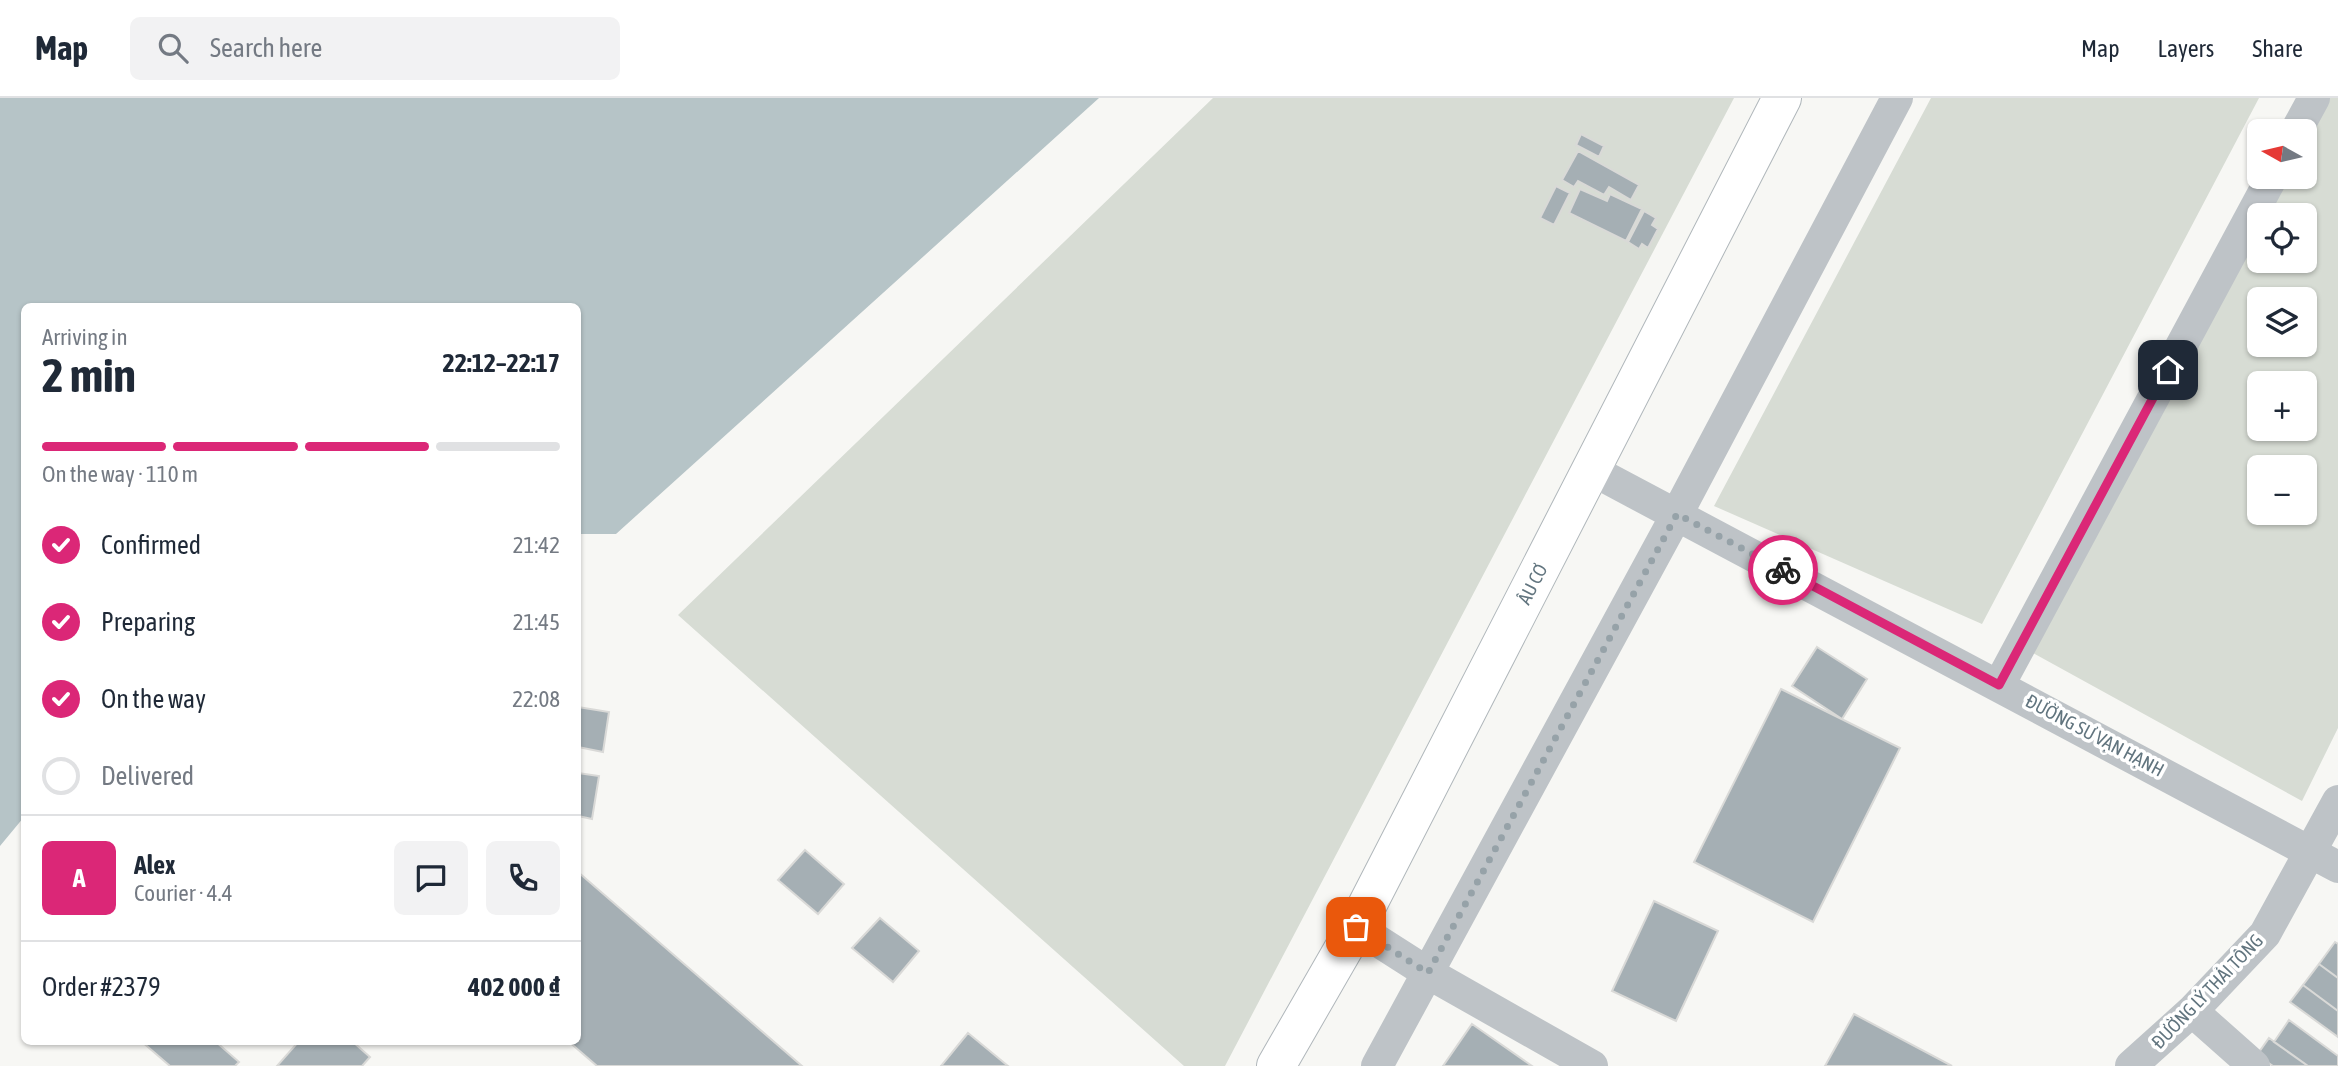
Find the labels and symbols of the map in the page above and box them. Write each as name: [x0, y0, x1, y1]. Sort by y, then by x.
north arrow: [2247, 119, 2317, 189]
pin: [2138, 340, 2198, 400]
courier: [1748, 535, 1818, 605]
street label: ÂU CƠ: [1513, 560, 1552, 608]
street label: ĐƯỜNG SƯ VẠN HẠNH: [2022, 689, 2168, 781]
pin: [1326, 897, 1386, 957]
street label: ĐƯỜNG LÝ THÁI TÔNG: [2147, 929, 2267, 1053]

